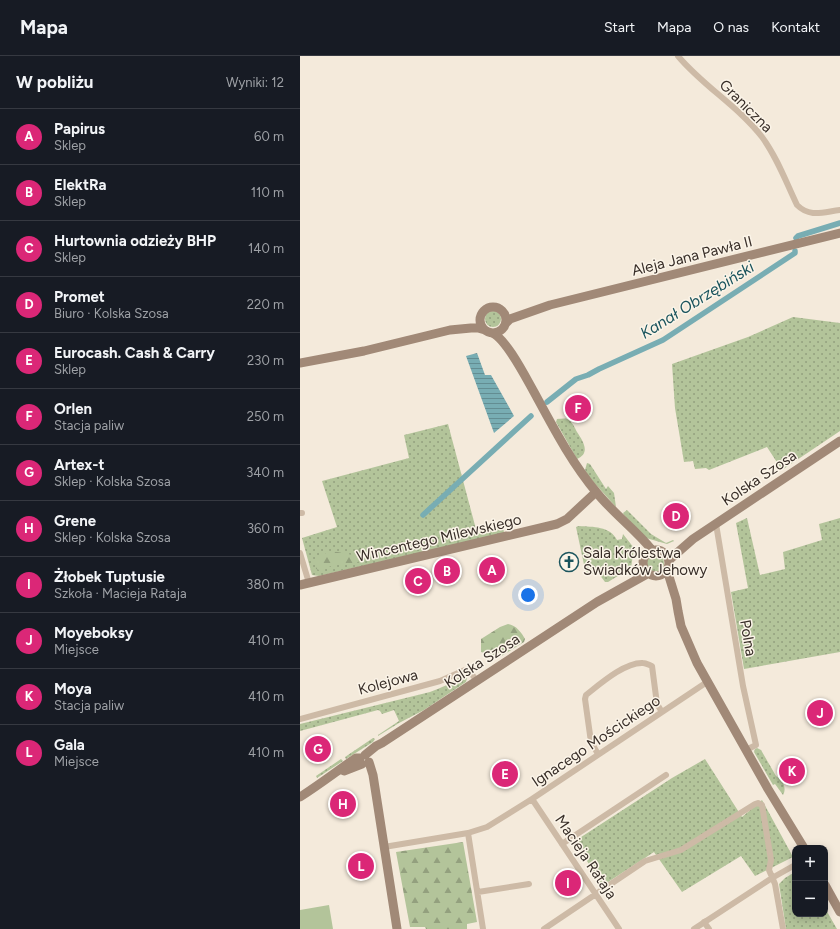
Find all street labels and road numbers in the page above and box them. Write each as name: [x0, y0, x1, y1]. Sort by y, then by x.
street label: Graniczna: [716, 76, 776, 136]
street label: Aleja Jana Pawła II: [630, 232, 754, 280]
street label: Kolska Szosa: [718, 446, 800, 510]
street label: Wincentego Milewskiego: [355, 510, 523, 566]
street label: Polna: [736, 618, 760, 658]
street label: Kolska Szosa: [441, 630, 523, 692]
street label: Kolejowa: [356, 665, 420, 699]
street label: Ignacego Mościckiego: [528, 691, 664, 791]
street label: Macieja Rataja: [551, 812, 621, 902]

